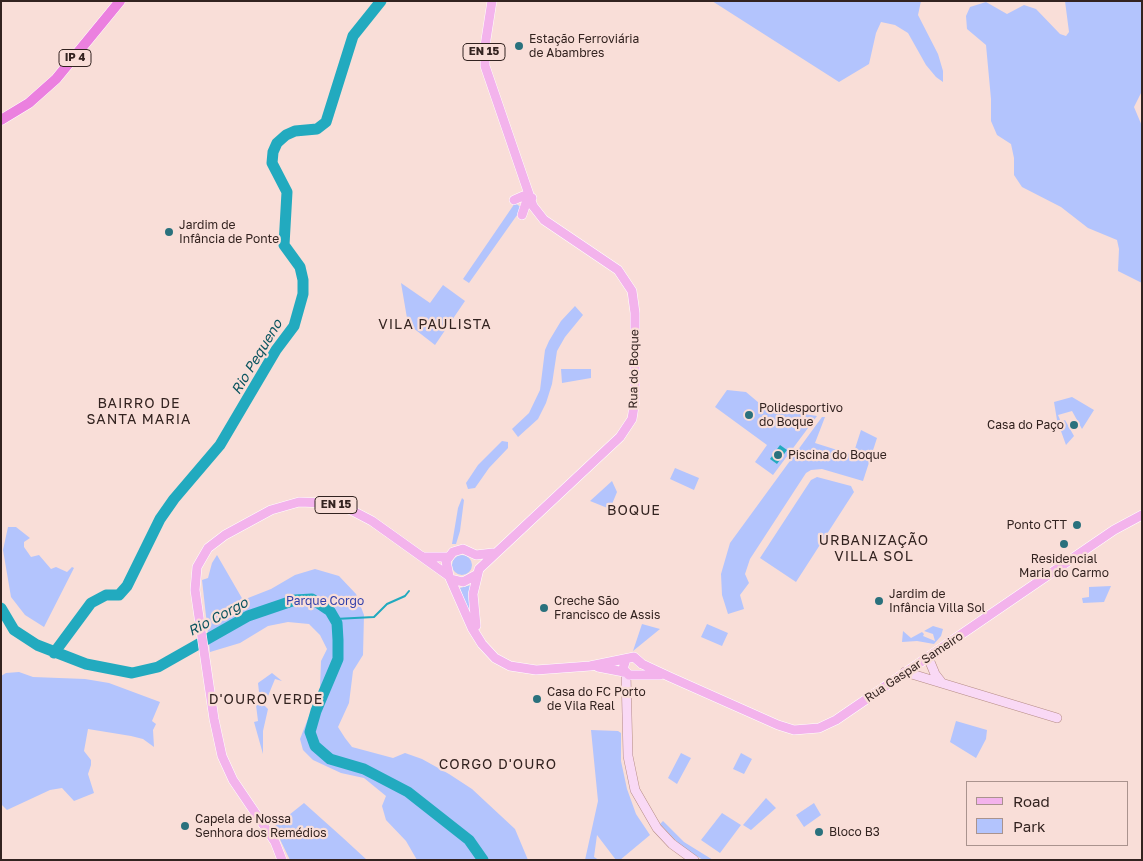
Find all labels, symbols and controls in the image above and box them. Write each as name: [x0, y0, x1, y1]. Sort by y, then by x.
place label: Estação Ferroviária de Abambres: [529, 32, 639, 60]
marker: Estação Ferroviária de Abambres: [513, 40, 525, 52]
road number: EN 15: [463, 44, 505, 61]
road number: IP 4: [59, 49, 91, 66]
place label: Jardim de Infância de Ponte: [179, 218, 279, 246]
marker: Jardim de Infância de Ponte: [163, 226, 175, 238]
water label: Rio Pequeno: [228, 316, 286, 398]
district label: VILA PAULISTA: [377, 317, 493, 333]
street label: Rua do Boque: [626, 329, 642, 409]
district label: BAIRRO DE SANTA MARIA: [85, 396, 193, 428]
place label: Polidesportivo do Boque: [759, 401, 843, 429]
marker: Polidesportivo do Boque: [743, 409, 755, 421]
place label: Casa do Paço: [987, 418, 1064, 432]
marker: Casa do Paço: [1068, 419, 1080, 431]
place label: Piscina do Boque: [788, 448, 887, 462]
marker: Piscina do Boque: [772, 449, 784, 461]
road number: EN 15: [315, 496, 357, 514]
district label: BOQUE: [606, 503, 662, 519]
place label: Ponto CTT: [1007, 518, 1067, 532]
marker: Ponto CTT: [1071, 519, 1083, 531]
district label: URBANIZAÇÃO VILLA SOL: [817, 533, 931, 566]
marker: Residencial Maria do Carmo: [1058, 538, 1070, 550]
place label: Residencial Maria do Carmo: [1019, 552, 1109, 580]
place label: Jardim de Infância Villa Sol: [889, 587, 985, 615]
water label: Rio Corgo: [185, 594, 251, 640]
park label: Parque Corgo: [286, 594, 364, 608]
place label: Creche São Francisco de Assis: [554, 594, 660, 622]
marker: Jardim de Infância Villa Sol: [873, 595, 885, 607]
marker: Creche São Francisco de Assis: [538, 602, 550, 614]
street label: Rua Gaspar Sameiro: [862, 629, 966, 705]
place label: Casa do FC Porto de Vila Real: [547, 685, 646, 713]
district label: D'OURO VERDE: [207, 692, 325, 708]
marker: Casa do FC Porto de Vila Real: [531, 693, 543, 705]
district label: CORGO D'OURO: [437, 757, 559, 773]
legend: [966, 781, 1128, 846]
text: Road: [1013, 792, 1050, 810]
place label: Capela de Nossa Senhora dos Remédios: [195, 812, 327, 840]
text: Park: [1013, 817, 1045, 835]
marker: Capela de Nossa Senhora dos Remédios: [179, 820, 191, 832]
place label: Bloco B3: [829, 825, 880, 839]
marker: Bloco B3: [813, 826, 825, 838]

